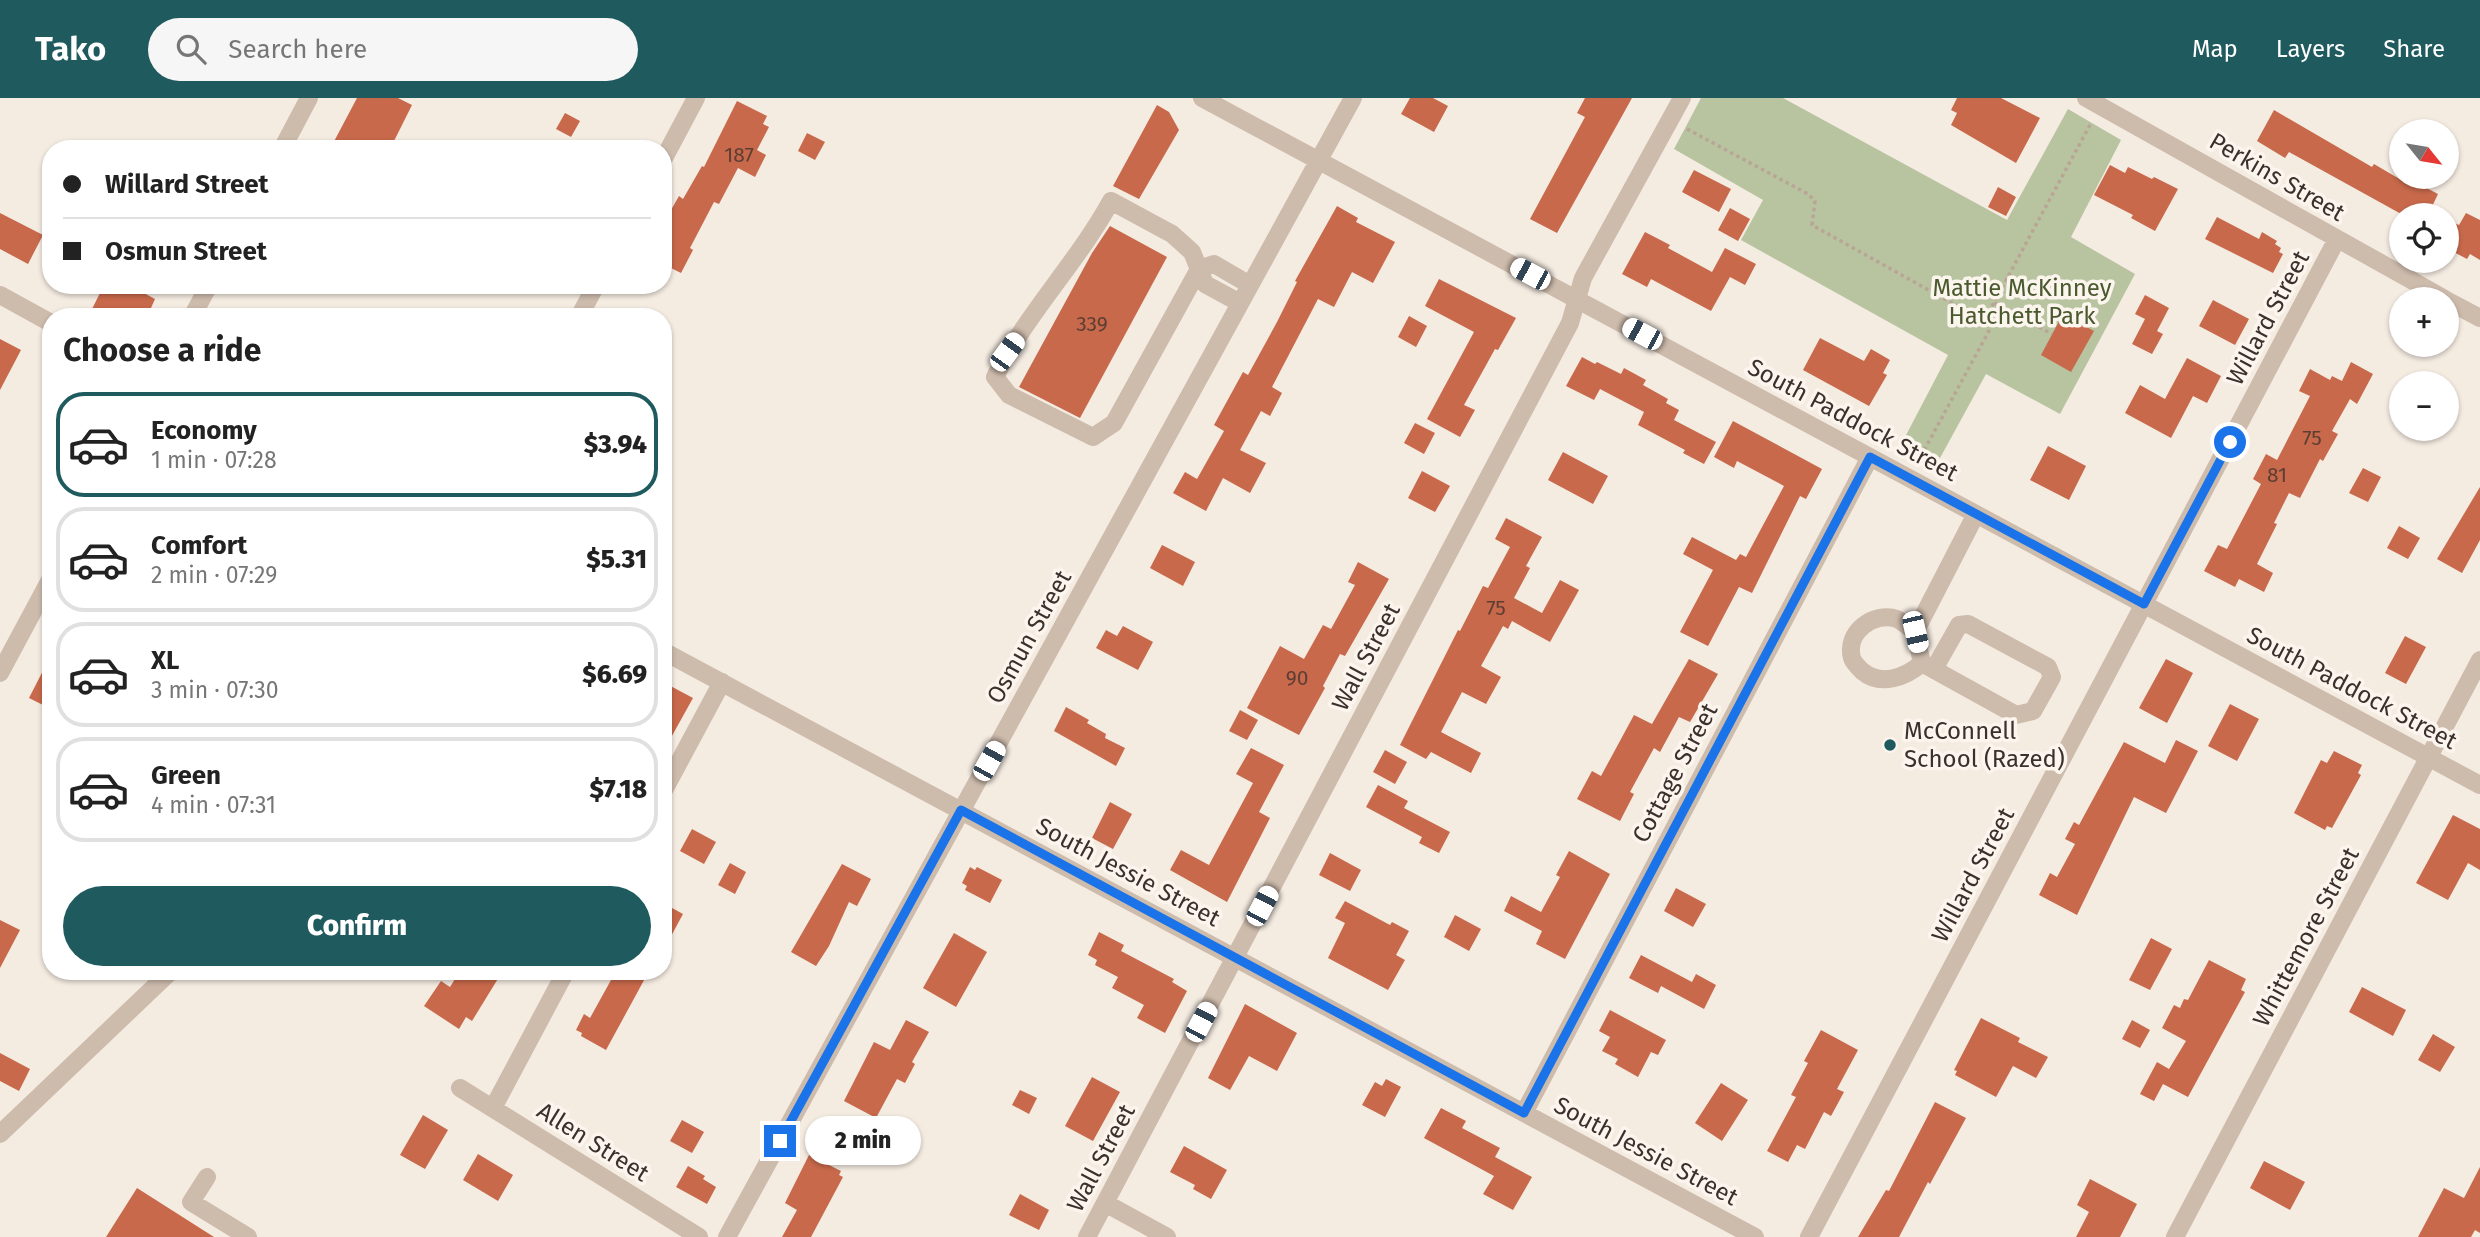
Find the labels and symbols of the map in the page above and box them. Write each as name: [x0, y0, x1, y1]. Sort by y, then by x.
north arrow: [2389, 119, 2459, 189]
street label: Perkins Street: [2204, 127, 2350, 227]
house number: 187: [724, 142, 754, 168]
street label: Willard Street: [2221, 246, 2315, 390]
car: [1507, 255, 1554, 293]
park label: Mattie McKinney Hatchett Park: [1932, 274, 2112, 330]
house number: 339: [1076, 311, 1108, 337]
car: [1619, 315, 1666, 353]
car: [987, 329, 1028, 375]
street label: South Paddock Street: [1743, 353, 1963, 487]
house number: 75: [2302, 425, 2322, 451]
route start: [2214, 426, 2246, 458]
house number: 81: [2267, 462, 2287, 488]
street label: Osmun Street: [981, 565, 1077, 708]
house number: 75: [1486, 595, 1506, 621]
street label: Wall Street: [1326, 598, 1406, 715]
car: [1901, 609, 1930, 655]
street label: South Paddock Street: [2242, 621, 2462, 755]
house number: 90: [1286, 665, 1308, 691]
street label: Cottage Street: [1627, 698, 1724, 847]
place label: McConnell School (Razed): [1904, 717, 2065, 773]
marker: McConnell School (Razed): [1882, 737, 1898, 753]
car: [970, 738, 1009, 784]
street label: Willard Street: [1926, 803, 2020, 947]
street label: South Jessie Street: [1031, 812, 1225, 932]
street label: Whittemore Street: [2247, 843, 2365, 1031]
car: [1243, 883, 1282, 929]
car: [1182, 999, 1221, 1045]
street label: South Jessie Street: [1549, 1091, 1743, 1211]
street label: Allen Street: [532, 1097, 654, 1188]
street label: Wall Street: [1061, 1099, 1141, 1216]
callout: 2 min: [804, 1116, 920, 1166]
route end: [764, 1125, 796, 1157]

